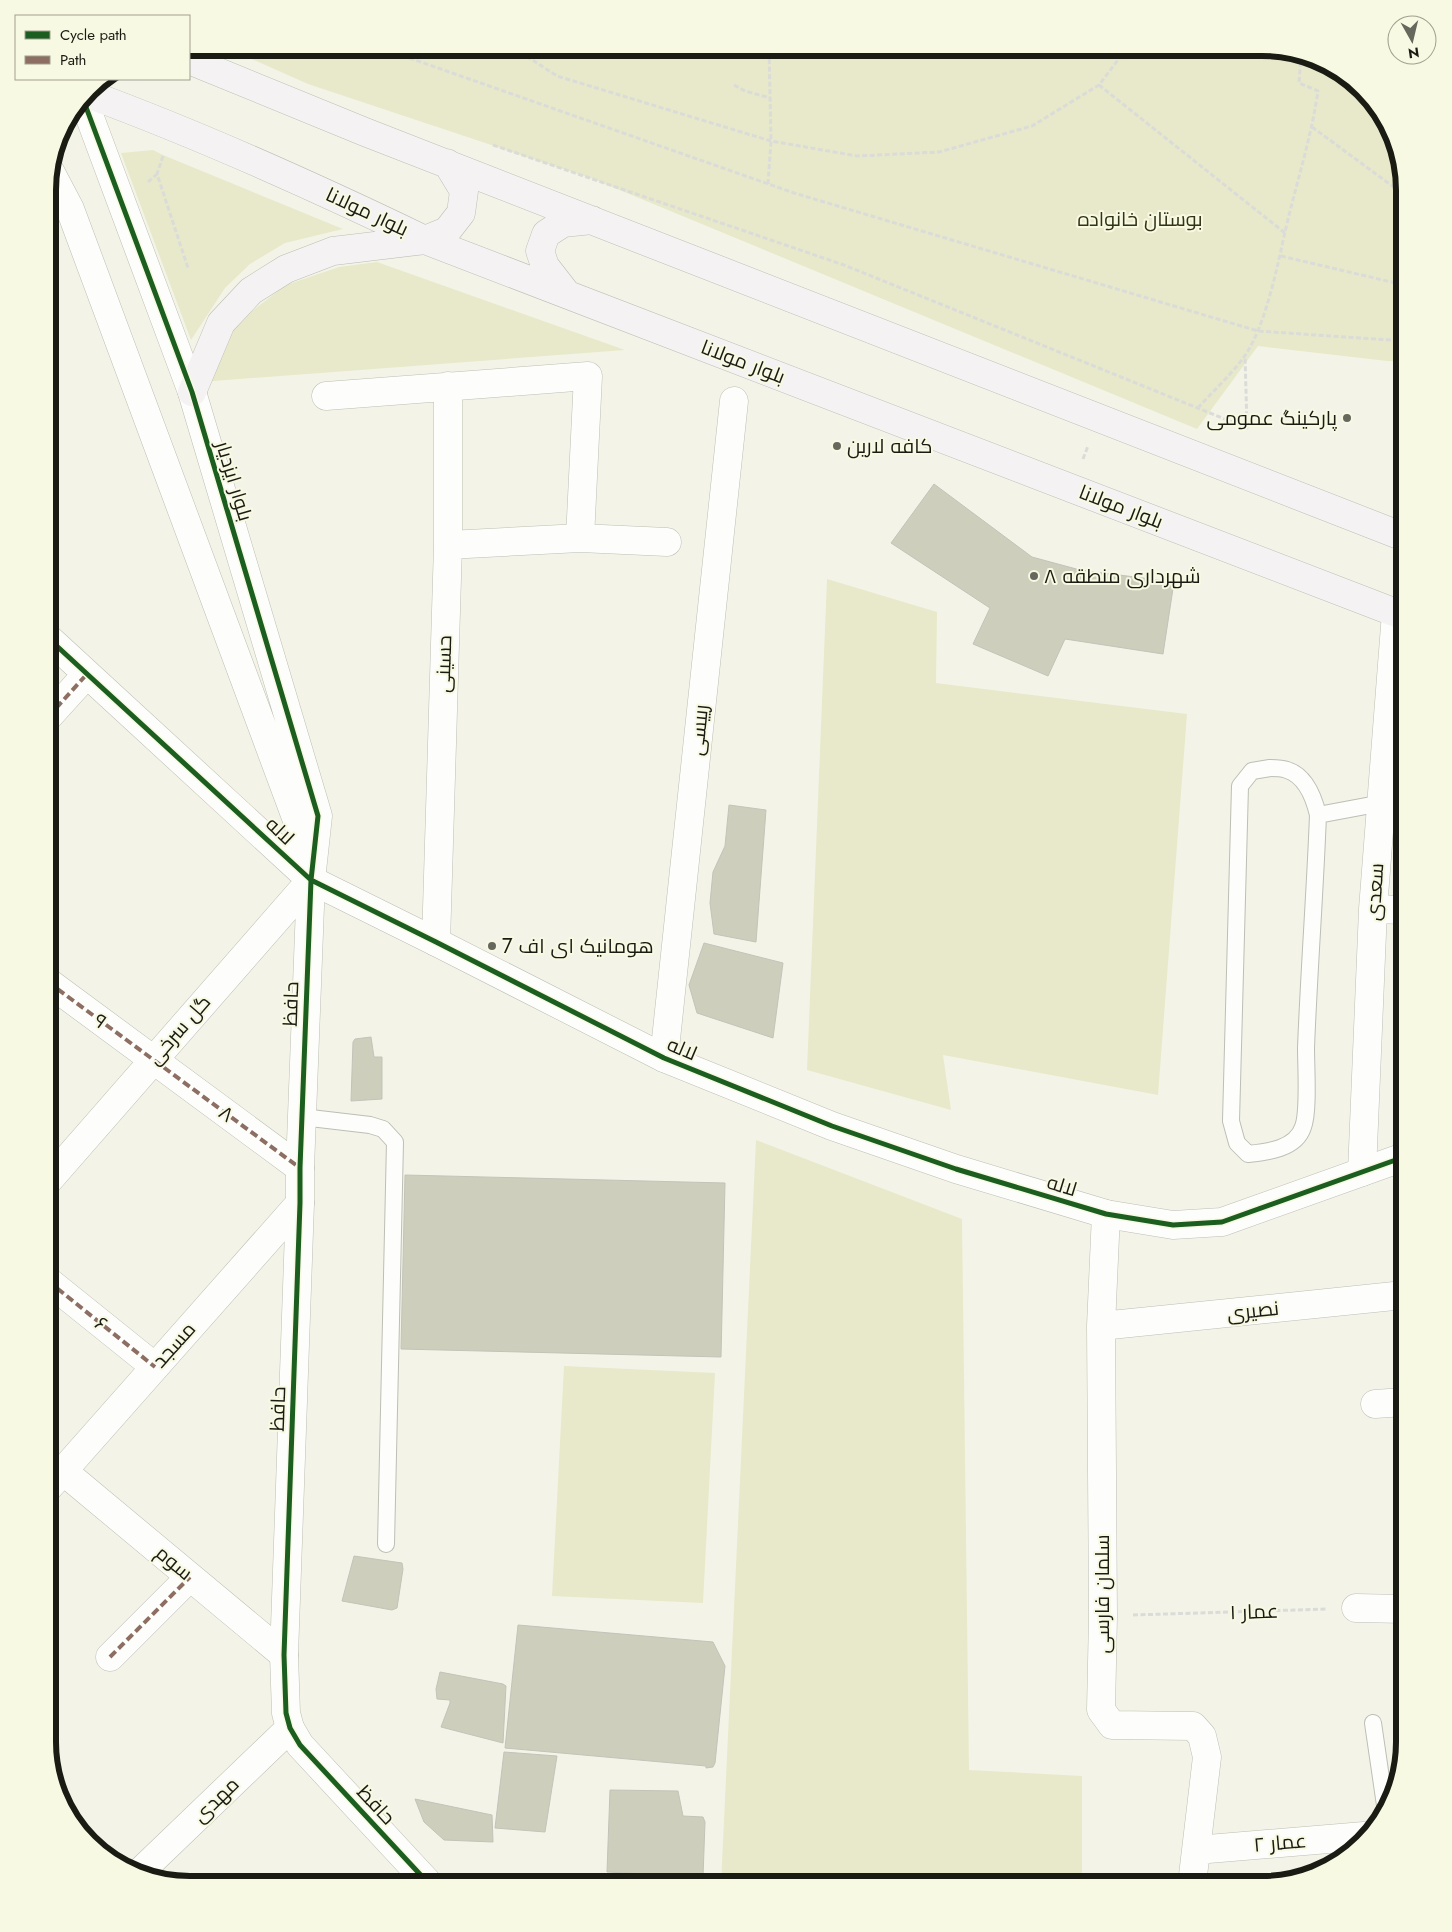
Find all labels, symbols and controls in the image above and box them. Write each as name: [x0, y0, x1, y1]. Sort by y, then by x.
legend: [15, 15, 190, 80]
north arrow: [1387, 15, 1437, 65]
text: Cycle path: [60, 24, 127, 46]
text: N: [1407, 42, 1421, 64]
text: Path: [60, 49, 86, 71]
street label: بلوار مولانا: [321, 180, 413, 244]
park label: بوستان خانواده: [1077, 205, 1203, 234]
street label: بلوار مولانا: [697, 333, 789, 391]
place label: پارکینگ عمومی: [1206, 404, 1338, 433]
marker: پارکینگ عمومی: [1341, 412, 1353, 424]
place label: کافه لارین: [847, 432, 933, 461]
street label: بلوار ایزدیار: [208, 436, 260, 525]
marker: کافه لارین: [831, 440, 843, 452]
street label: بلوار مولانا: [1075, 478, 1167, 536]
place label: شهرداری منطقه ۸: [1044, 562, 1200, 591]
marker: شهرداری منطقه ۸: [1028, 570, 1040, 582]
street label: حسینی: [429, 635, 459, 693]
street label: رییسی: [682, 703, 716, 757]
street label: لاله: [259, 810, 301, 852]
street label: سعدی: [1359, 862, 1391, 922]
place label: هومانیک ای اف 7: [502, 932, 654, 961]
marker: هومانیک ای اف 7: [486, 940, 498, 952]
street label: حافظ: [276, 981, 306, 1027]
street label: گل سرخی: [140, 989, 218, 1071]
street label: ۹: [87, 1006, 113, 1036]
street label: لاله: [663, 1030, 701, 1068]
street label: ۸: [212, 1099, 240, 1129]
street label: لاله: [1043, 1168, 1081, 1204]
street label: نصیری: [1226, 1294, 1280, 1328]
street label: ۶: [88, 1310, 114, 1338]
street label: مسجد: [146, 1316, 202, 1374]
street label: حافظ: [263, 1386, 293, 1432]
street label: سلمان فارسی: [1088, 1535, 1117, 1653]
street label: سوم: [149, 1539, 199, 1587]
street label: عمار ۱: [1229, 1597, 1279, 1627]
street label: مهدی: [186, 1771, 246, 1829]
street label: حافظ: [350, 1779, 402, 1831]
street label: عمار ۲: [1252, 1826, 1308, 1860]

